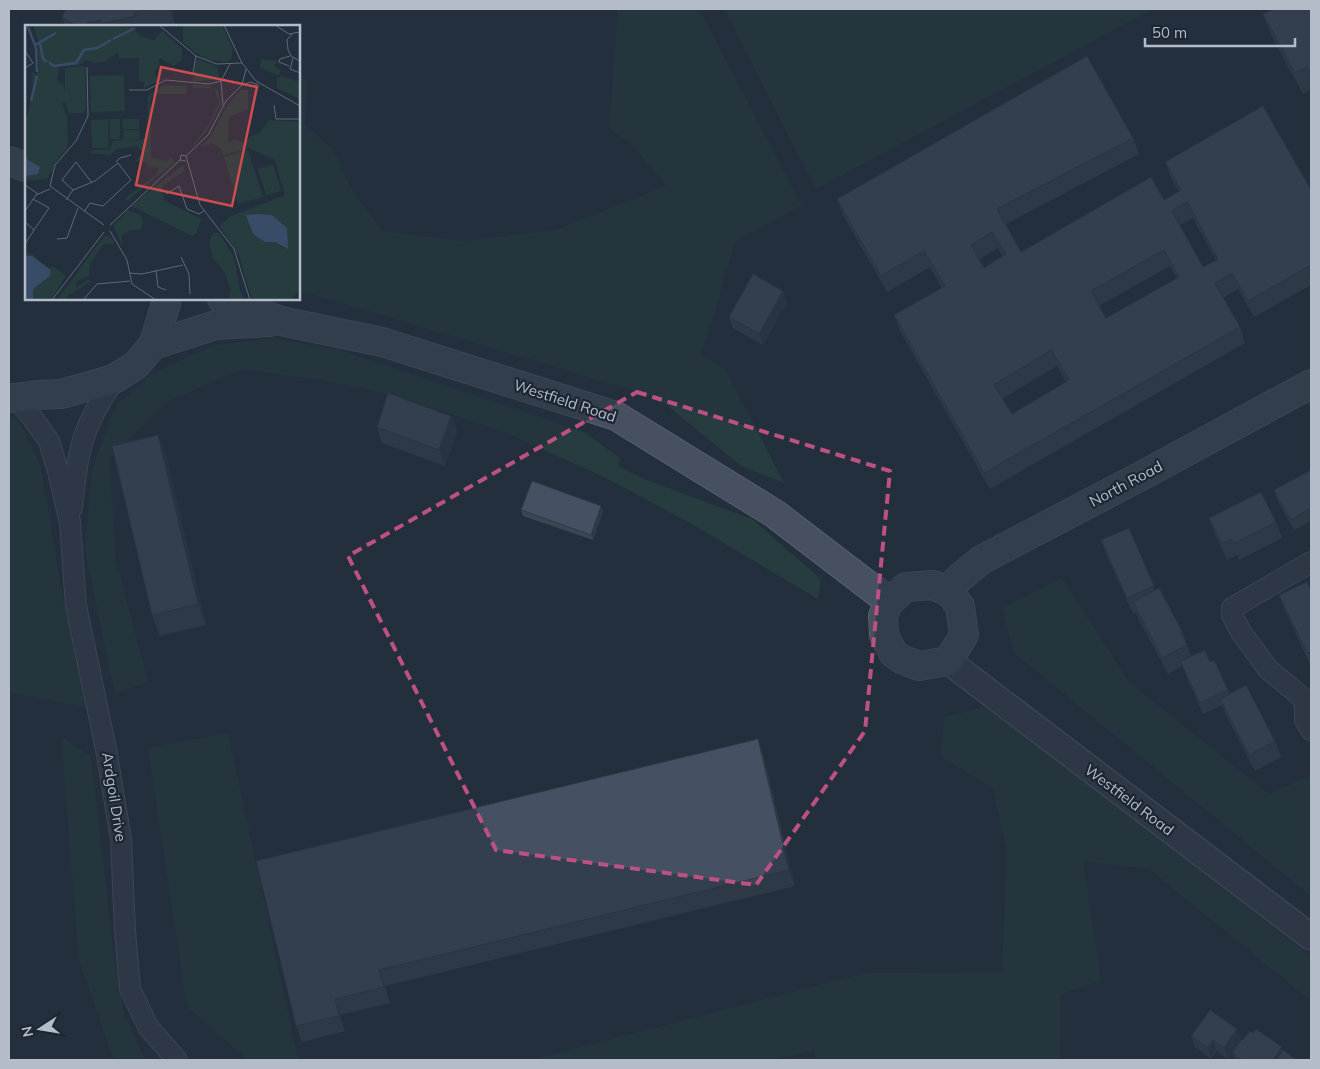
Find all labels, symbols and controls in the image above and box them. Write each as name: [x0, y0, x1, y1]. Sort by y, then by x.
scale bar: [1145, 15, 1295, 47]
text: 50 m: [1152, 23, 1187, 42]
inset map: [25, 25, 300, 300]
street label: Westfield Road: [512, 375, 619, 426]
street label: North Road: [1086, 456, 1166, 511]
street label: Ardgoil Drive: [98, 751, 131, 843]
street label: Westfield Road: [1081, 760, 1178, 839]
north arrow: [15, 1004, 65, 1054]
text: N: [17, 1025, 37, 1039]

